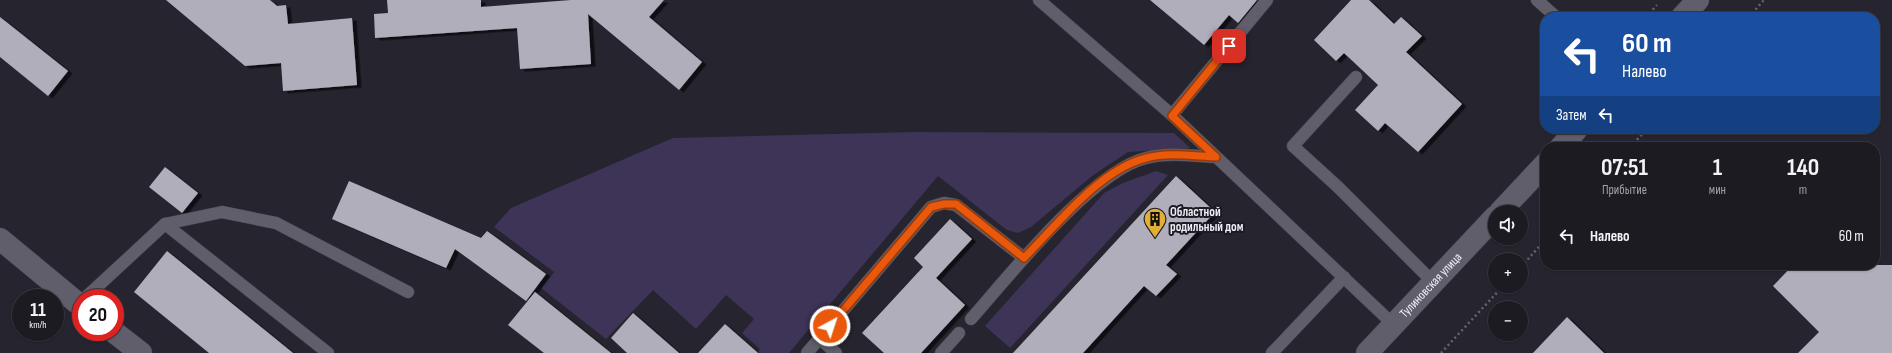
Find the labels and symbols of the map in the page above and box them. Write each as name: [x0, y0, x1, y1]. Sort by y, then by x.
pin: [1212, 29, 1246, 63]
place label: Областной родильный дом: [1170, 204, 1244, 235]
building icon: Областной родильный дом: [1142, 206, 1168, 239]
street label: Тулиновская улица: [1396, 249, 1465, 321]
speed limit sign: 20: [72, 289, 124, 341]
position arrow: [809, 305, 851, 347]

